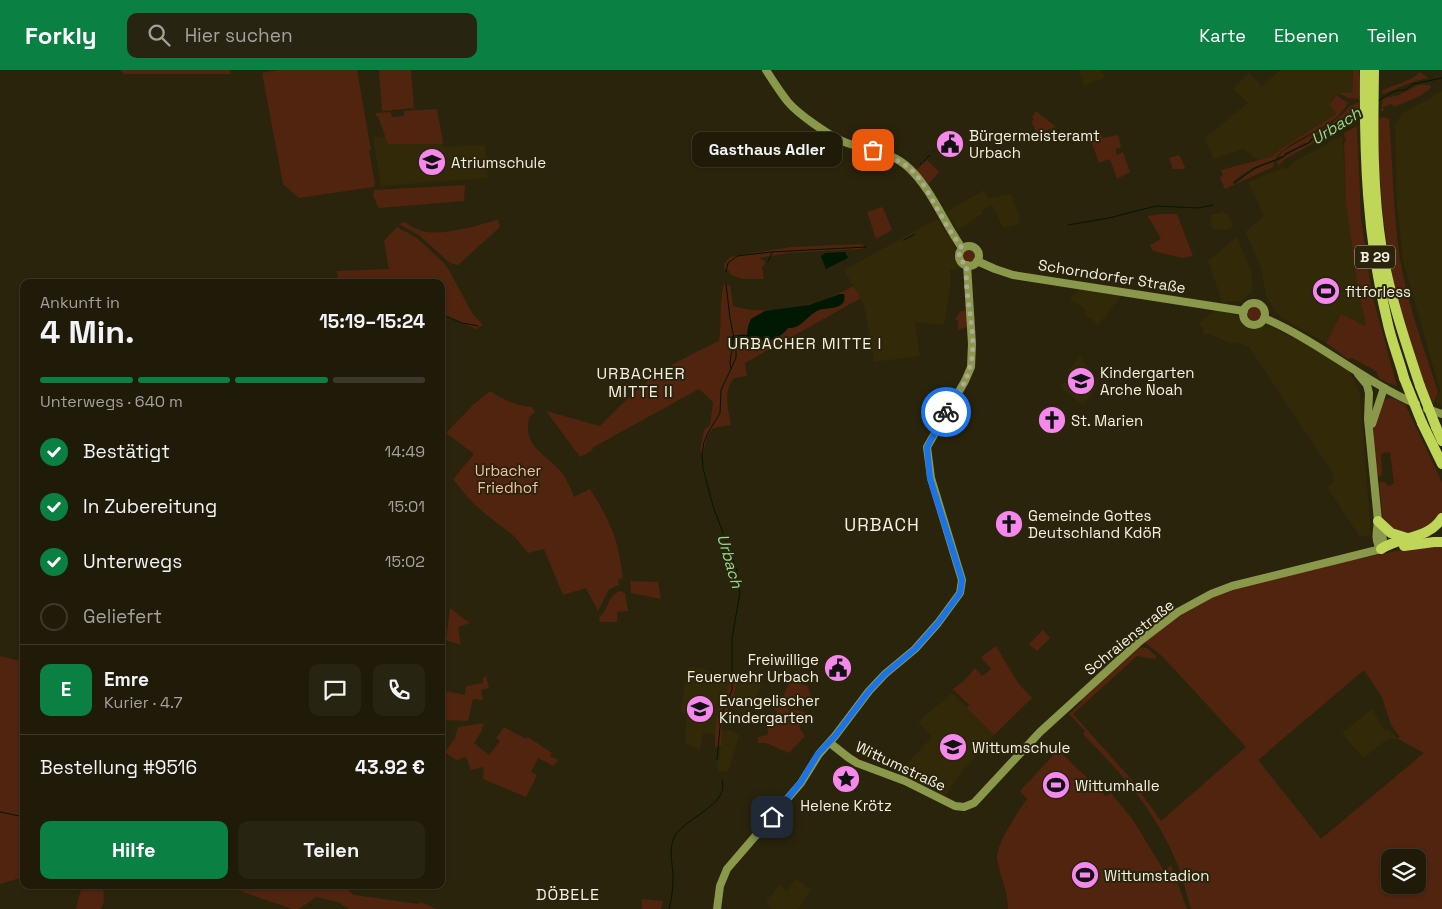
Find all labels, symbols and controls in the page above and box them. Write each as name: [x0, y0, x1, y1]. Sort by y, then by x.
search box: [127, 13, 477, 58]
text: Forkly: [25, 20, 97, 51]
icon: search: [145, 21, 173, 49]
text: Hier suchen: [185, 23, 293, 48]
text: Karte: [1199, 24, 1246, 47]
text: Ebenen: [1274, 24, 1339, 47]
text: Teilen: [1367, 24, 1417, 47]
water label: Urbach: [1307, 102, 1366, 150]
place label: Bürgermeisteramt Urbach: [969, 126, 1100, 162]
pin: [852, 129, 894, 171]
public building icon: Bürgermeisteramt Urbach: [935, 129, 965, 159]
callout: Gasthaus Adler: [693, 132, 843, 168]
icon: bag: [859, 136, 887, 164]
text: Gasthaus Adler: [709, 139, 825, 160]
school or university icon: Atriumschule: [417, 147, 447, 177]
place label: Atriumschule: [451, 153, 546, 172]
road number: B 29: [1355, 246, 1395, 268]
street label: Schorndorfer Straße: [1037, 255, 1187, 297]
sports icon: fitforless: [1311, 276, 1341, 306]
place label: fitforless: [1345, 282, 1411, 301]
text: Ankunft in: [40, 292, 120, 313]
text: 15:19–15:24: [319, 309, 425, 334]
text: 4 Min.: [40, 312, 134, 352]
district label: URBACHER MITTE I: [728, 333, 882, 354]
district label: URBACHER MITTE II: [596, 363, 686, 402]
place label: Kindergarten Arche Noah: [1100, 363, 1195, 399]
school or university icon: Kindergarten Arche Noah: [1066, 366, 1096, 396]
courier: [921, 387, 971, 437]
text: Unterwegs · 640 m: [40, 391, 183, 412]
icon: bike: [932, 398, 960, 426]
church icon: St. Marien: [1037, 405, 1067, 435]
place label: St. Marien: [1071, 411, 1143, 430]
icon: check: [40, 438, 68, 466]
text: Bestätigt: [83, 439, 170, 464]
text: 14:49: [384, 441, 425, 462]
park label: Urbacher Friedhof: [475, 461, 542, 497]
icon: check: [40, 493, 68, 521]
text: In Zubereitung: [83, 494, 217, 519]
text: 15:01: [388, 496, 425, 517]
place label: Gemeinde Gottes Deutschland KdöR: [1028, 506, 1161, 542]
church icon: Gemeinde Gottes Deutschland KdöR: [994, 509, 1024, 539]
district label: URBACH: [844, 513, 920, 536]
water label: Urbach: [712, 531, 748, 592]
icon: check: [40, 548, 68, 576]
text: Unterwegs: [83, 549, 182, 574]
text: 15:02: [385, 551, 425, 572]
street label: Schraienstraße: [1080, 595, 1178, 679]
text: Geliefert: [83, 604, 162, 629]
place label: Freiwillige Feuerwehr Urbach: [687, 650, 819, 686]
public building icon: Freiwillige Feuerwehr Urbach: [823, 653, 853, 683]
button: chat: [309, 664, 361, 716]
button: phone: [373, 664, 425, 716]
text: Emre: [104, 667, 149, 692]
text: E: [61, 677, 71, 702]
place label: Evangelischer Kindergarten: [719, 691, 820, 727]
text: Kurier · 4.7: [104, 692, 183, 713]
school or university icon: Evangelischer Kindergarten: [685, 694, 715, 724]
school or university icon: Wittumschule: [938, 732, 968, 762]
street label: Wittumstraße: [853, 737, 949, 795]
place label: Wittumschule: [972, 738, 1070, 757]
text: Bestellung #9516: [40, 755, 197, 780]
text: 43.92 €: [355, 755, 425, 780]
place icon: Helene Krötz: [831, 764, 861, 794]
sports icon: Wittumhalle: [1041, 770, 1071, 800]
place label: Wittumhalle: [1075, 776, 1160, 795]
pin: [751, 796, 793, 838]
place label: Helene Krötz: [800, 796, 892, 815]
icon: home: [758, 803, 786, 831]
button: Hilfe: [40, 821, 228, 879]
button: Teilen: [238, 821, 425, 879]
map controls: [1381, 849, 1426, 894]
button: layers: [1381, 849, 1426, 894]
sports icon: Wittumstadion: [1070, 860, 1100, 890]
place label: Wittumstadion: [1104, 866, 1209, 885]
district label: DÖBELE: [536, 884, 600, 905]

